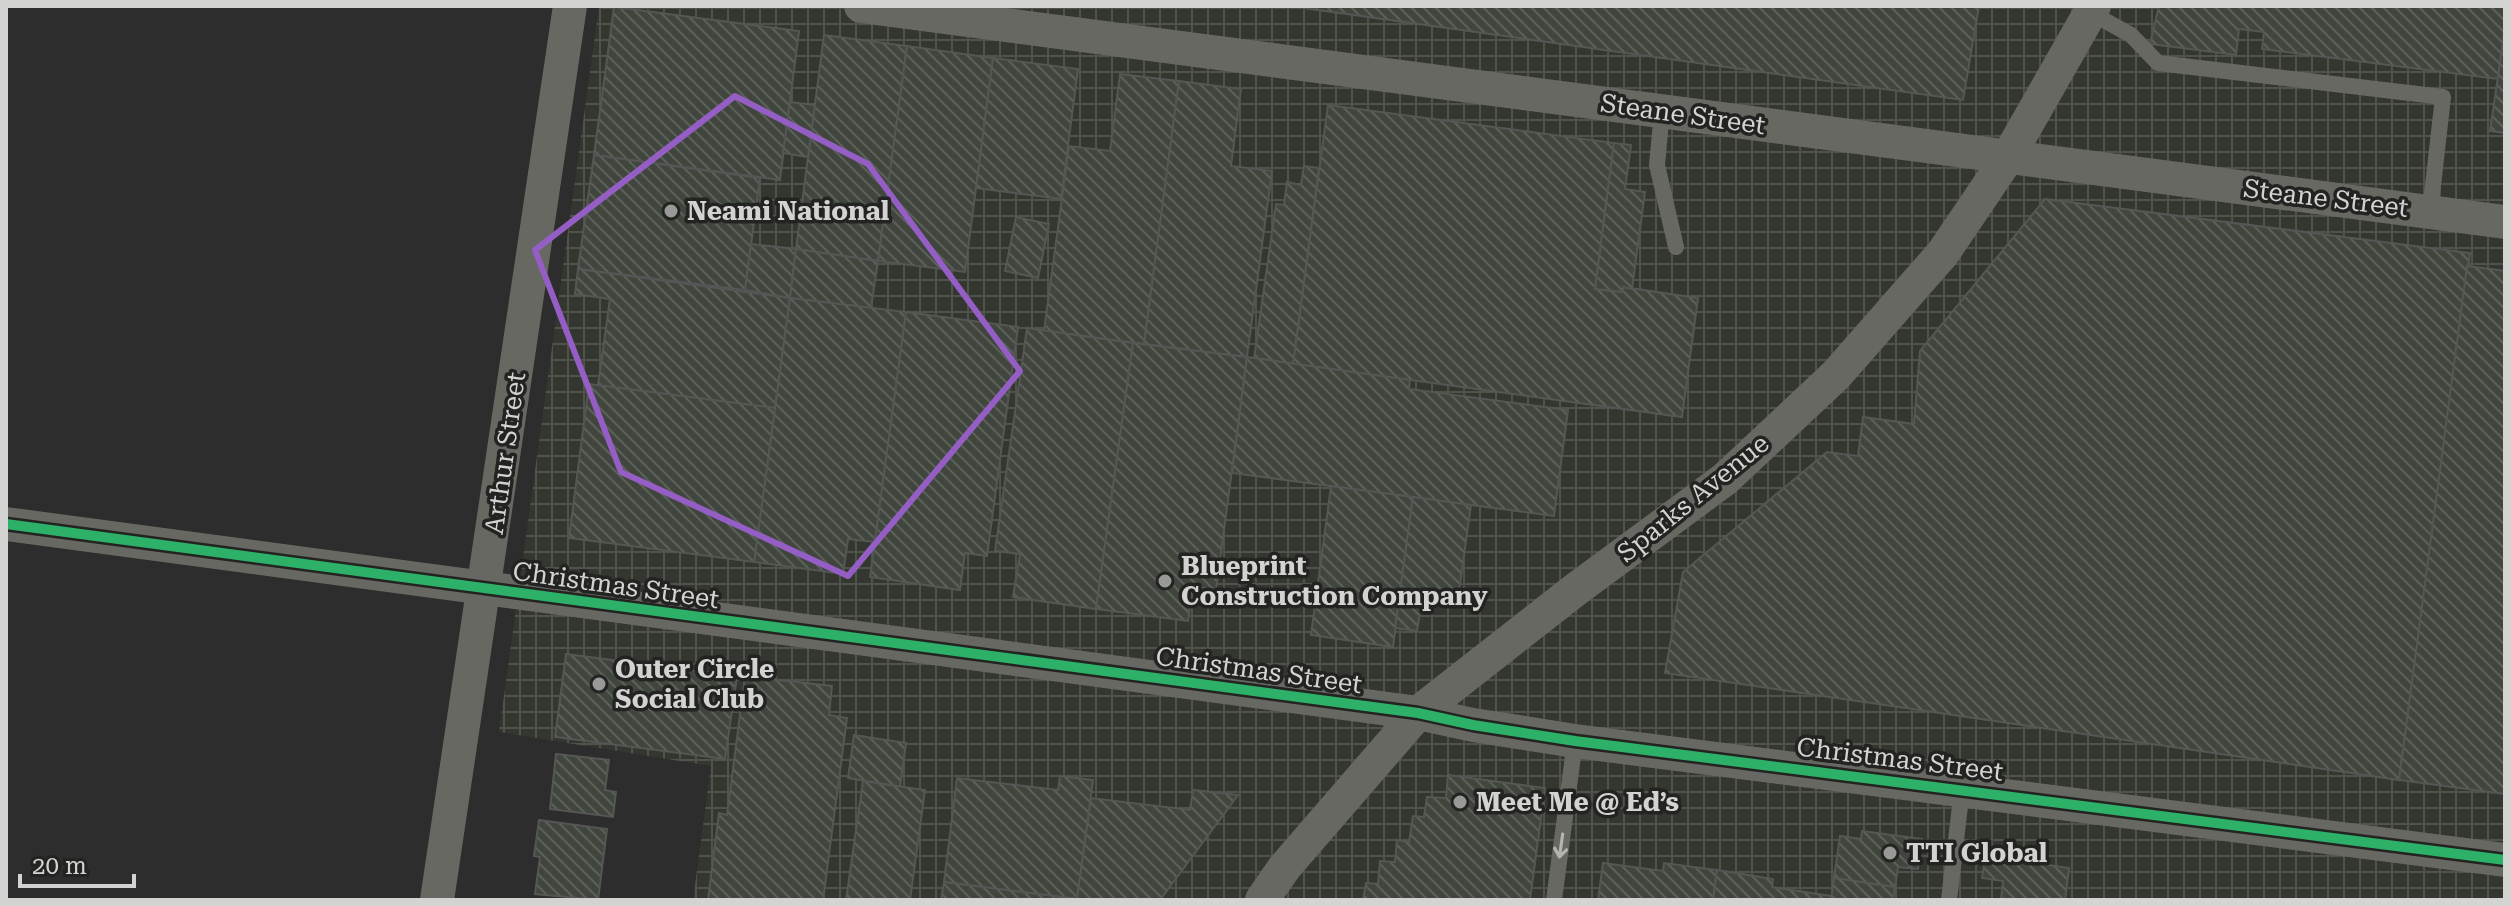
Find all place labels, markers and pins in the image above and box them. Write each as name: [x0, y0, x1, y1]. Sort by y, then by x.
place label: Neami National: [687, 196, 890, 226]
marker: Neami National: [662, 202, 680, 220]
place label: Blueprint Construction Company: [1181, 551, 1488, 611]
marker: Blueprint Construction Company: [1156, 572, 1174, 590]
place label: Outer Circle Social Club: [615, 654, 774, 714]
marker: Outer Circle Social Club: [590, 675, 608, 693]
place label: Meet Me @ Ed’s: [1476, 787, 1679, 817]
marker: Meet Me @ Ed’s: [1451, 793, 1469, 811]
place label: TTI Global: [1906, 838, 2048, 868]
marker: TTI Global: [1881, 844, 1899, 862]

